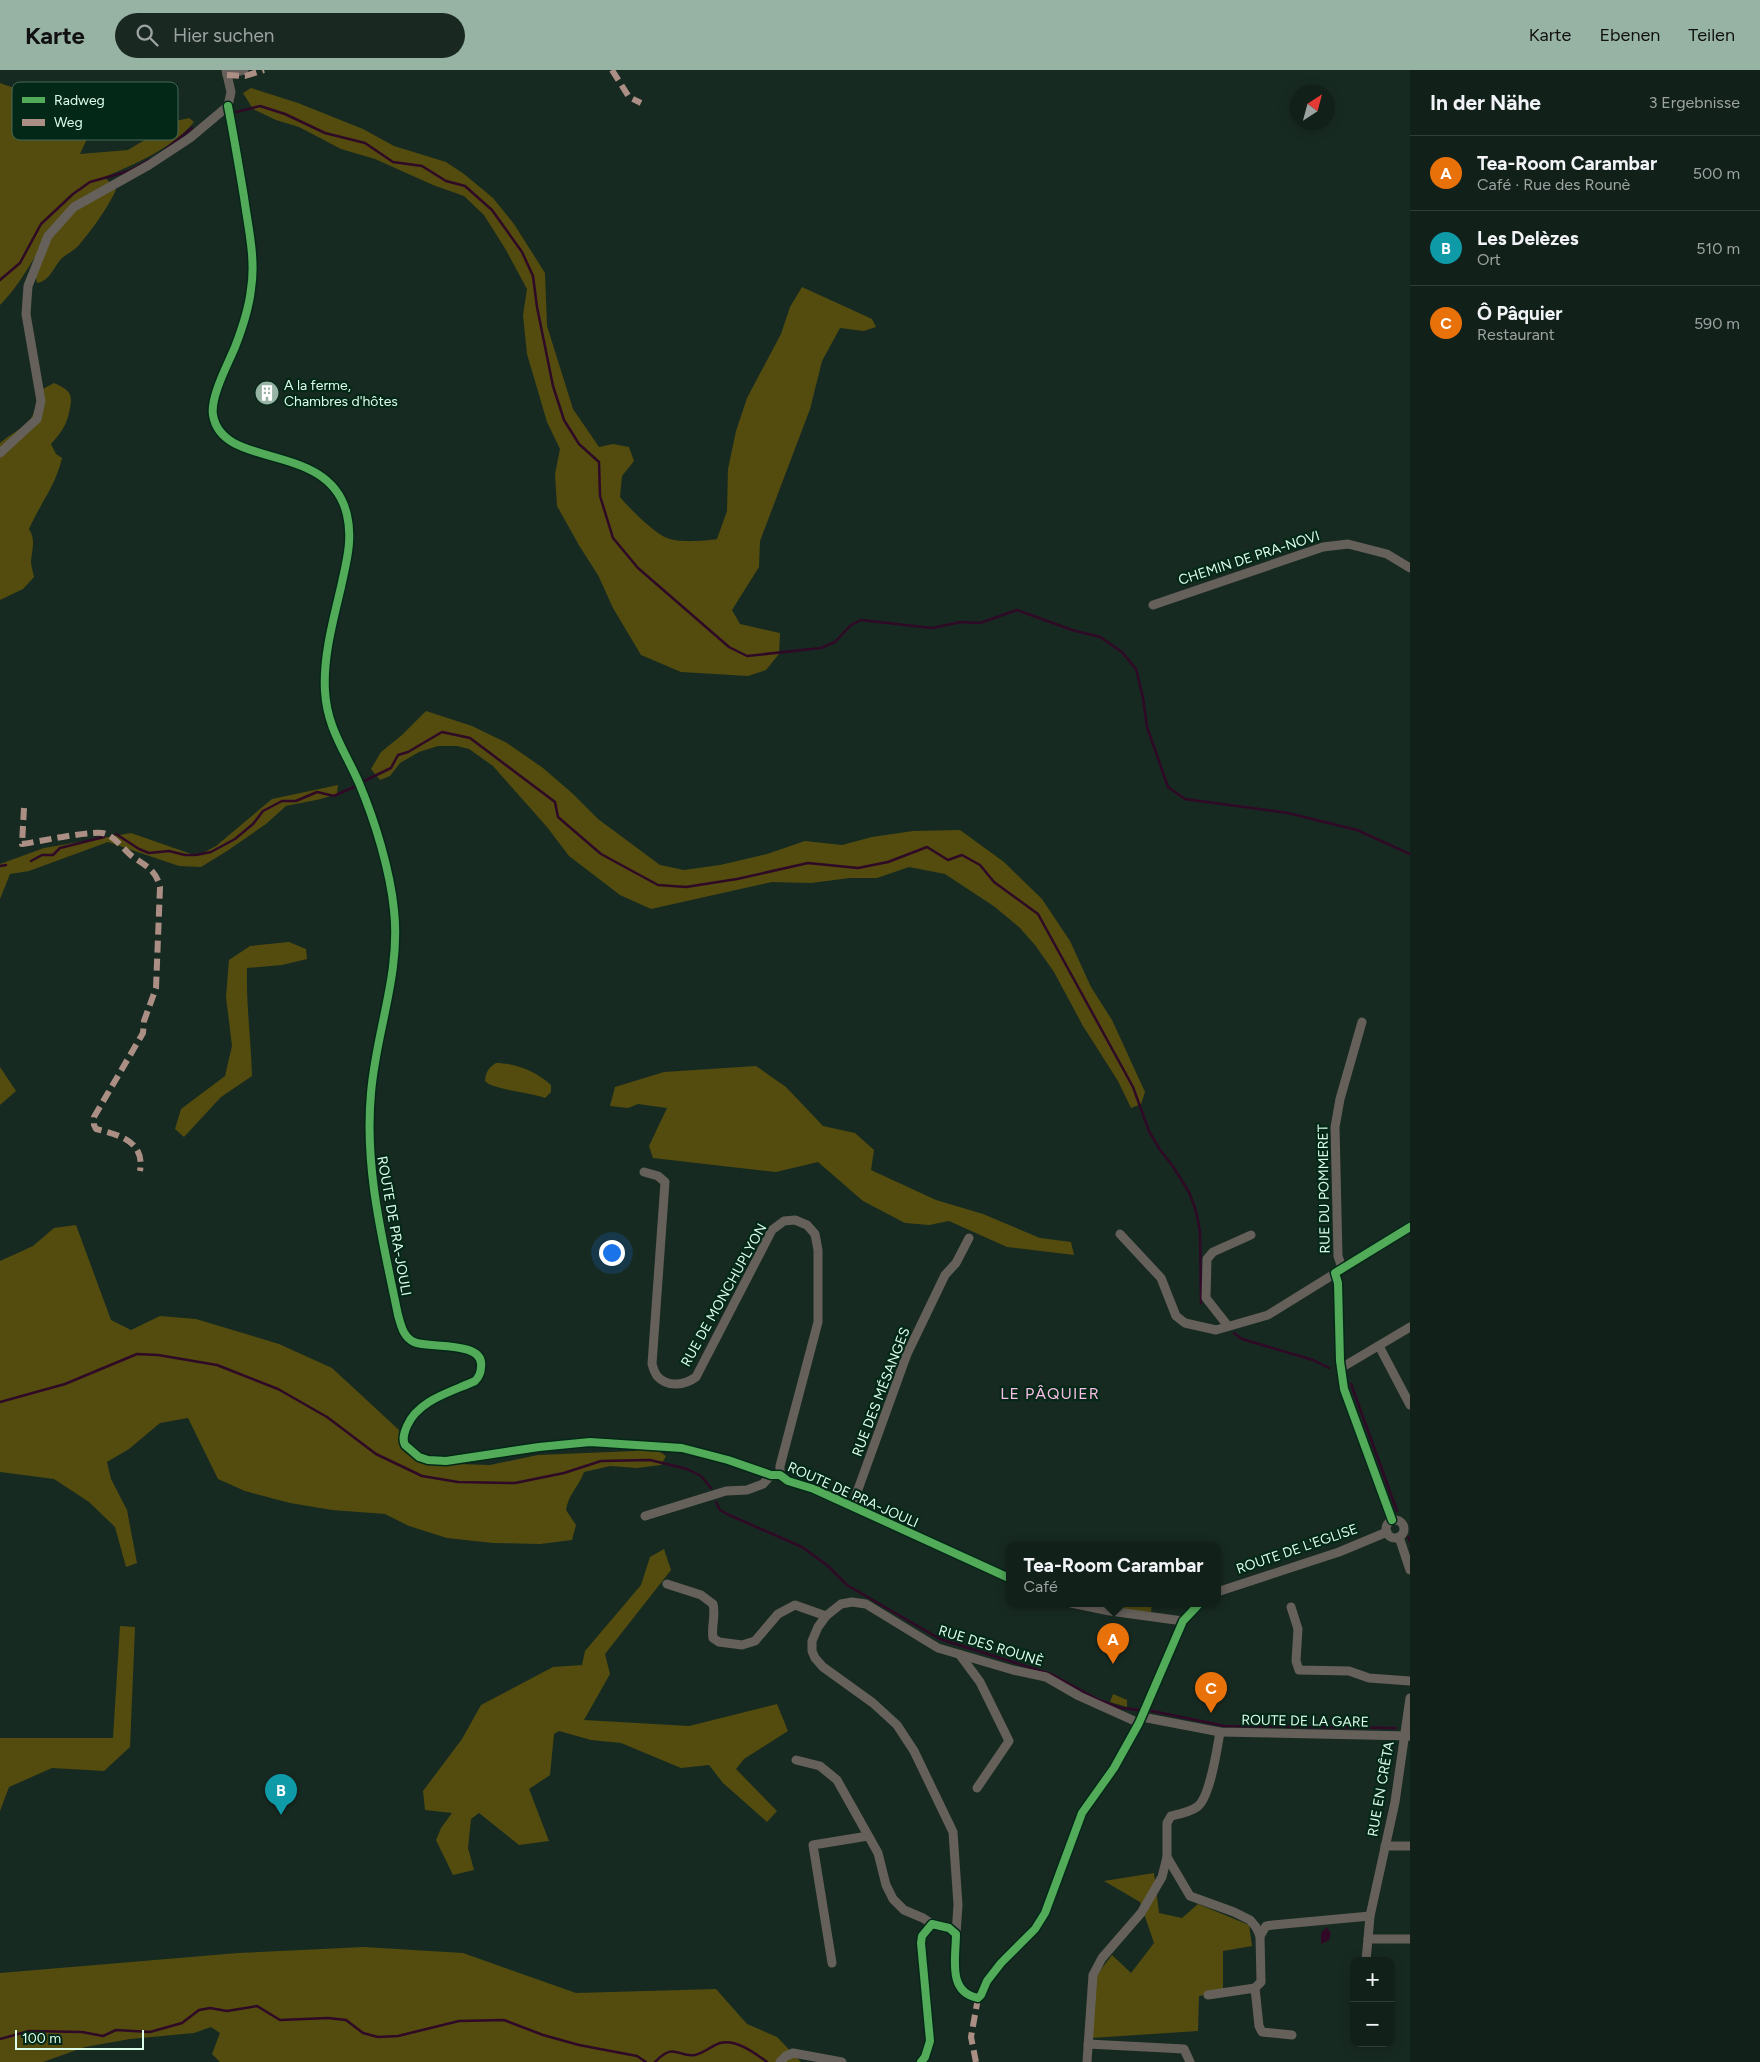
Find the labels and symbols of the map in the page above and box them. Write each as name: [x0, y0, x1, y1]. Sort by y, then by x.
legend: [12, 82, 178, 140]
north arrow: [1290, 85, 1335, 130]
text: Radweg: [54, 92, 105, 109]
text: Weg: [54, 114, 83, 131]
place label: A la ferme, Chambres d'hôtes: [284, 377, 398, 410]
building icon: A la ferme, Chambres d'hôtes: [254, 380, 280, 406]
street label: CHEMIN DE PRA-NOVI: [1176, 527, 1322, 589]
street label: RUE DU POMMERET: [1314, 1124, 1334, 1254]
street label: ROUTE DE PRA-JOULI: [373, 1155, 415, 1297]
street label: RUE DE MONCHUPLYON: [677, 1220, 771, 1370]
your location: [599, 1240, 625, 1266]
street label: RUE DES MÉSANGES: [849, 1325, 913, 1459]
district label: LE PÂQUIER: [1000, 1384, 1100, 1403]
street label: ROUTE DE PRA-JOULI: [785, 1458, 921, 1532]
street label: ROUTE DE L'EGLISE: [1234, 1520, 1360, 1578]
street label: RUE DES ROUNÈ: [936, 1622, 1046, 1670]
pin: A: [1097, 1623, 1129, 1664]
pin: C: [1195, 1672, 1227, 1713]
street label: ROUTE DE LA GARE: [1241, 1711, 1369, 1731]
street label: RUE EN CRÊTA: [1364, 1740, 1398, 1838]
pin: B: [265, 1774, 297, 1815]
scale bar: [15, 2027, 144, 2050]

